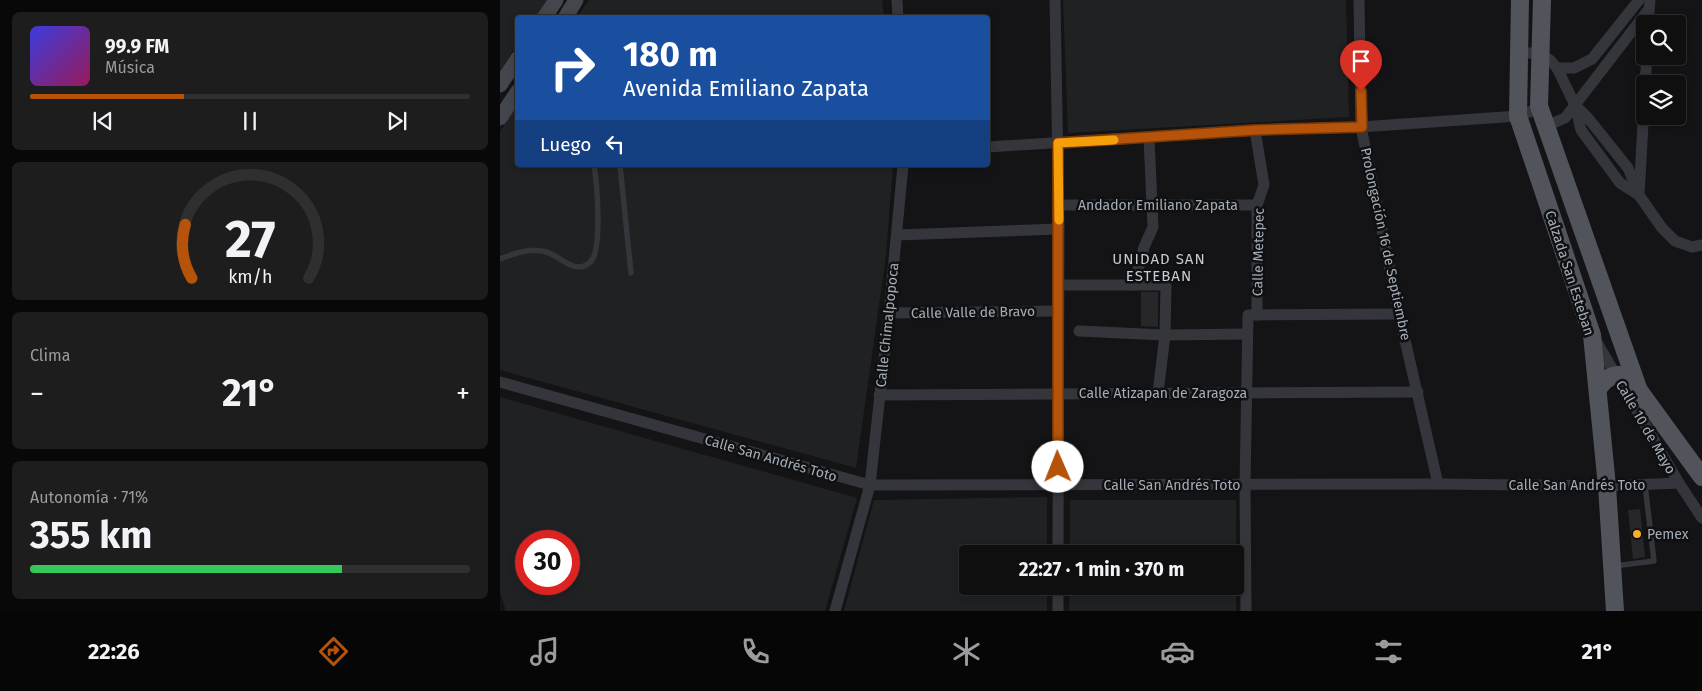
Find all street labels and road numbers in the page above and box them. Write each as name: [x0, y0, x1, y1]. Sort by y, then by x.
street label: Prolongación 16 de Septiembre: [1357, 146, 1414, 342]
street label: Andador Emiliano Zapata: [1078, 197, 1238, 214]
street label: Calle Metepec: [1249, 207, 1268, 296]
street label: Calzada San Esteban: [1541, 209, 1598, 338]
street label: Calle Chimalpopoca: [872, 262, 902, 388]
street label: Calle Valle de Bravo: [911, 303, 1035, 322]
street label: Calle 10 de Mayo: [1612, 377, 1679, 477]
street label: Calle Atizapan de Zaragoza: [1079, 385, 1247, 402]
street label: Calle San Andrés Toto: [703, 431, 839, 486]
street label: Calle San Andrés Toto: [1104, 477, 1240, 494]
street label: Calle San Andrés Toto: [1509, 477, 1645, 494]

